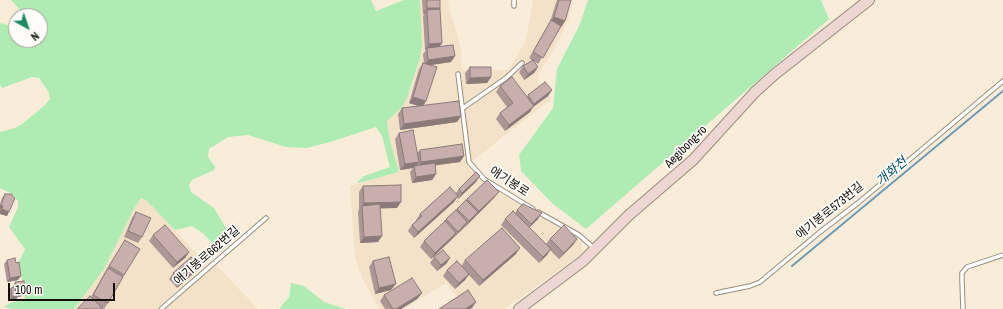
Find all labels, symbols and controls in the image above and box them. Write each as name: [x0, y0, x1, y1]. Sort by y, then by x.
north arrow: [8, 8, 48, 48]
text: N: [28, 29, 42, 44]
street label: Aegibong-ro: [662, 123, 710, 171]
water label: 개화천: [873, 154, 911, 190]
street label: 애기봉로: [487, 164, 531, 200]
street label: 애기봉로573번길: [793, 179, 867, 243]
street label: 애기봉로662번길: [171, 223, 243, 289]
scale bar: [10, 275, 117, 301]
text: 100 m: [15, 282, 42, 298]

